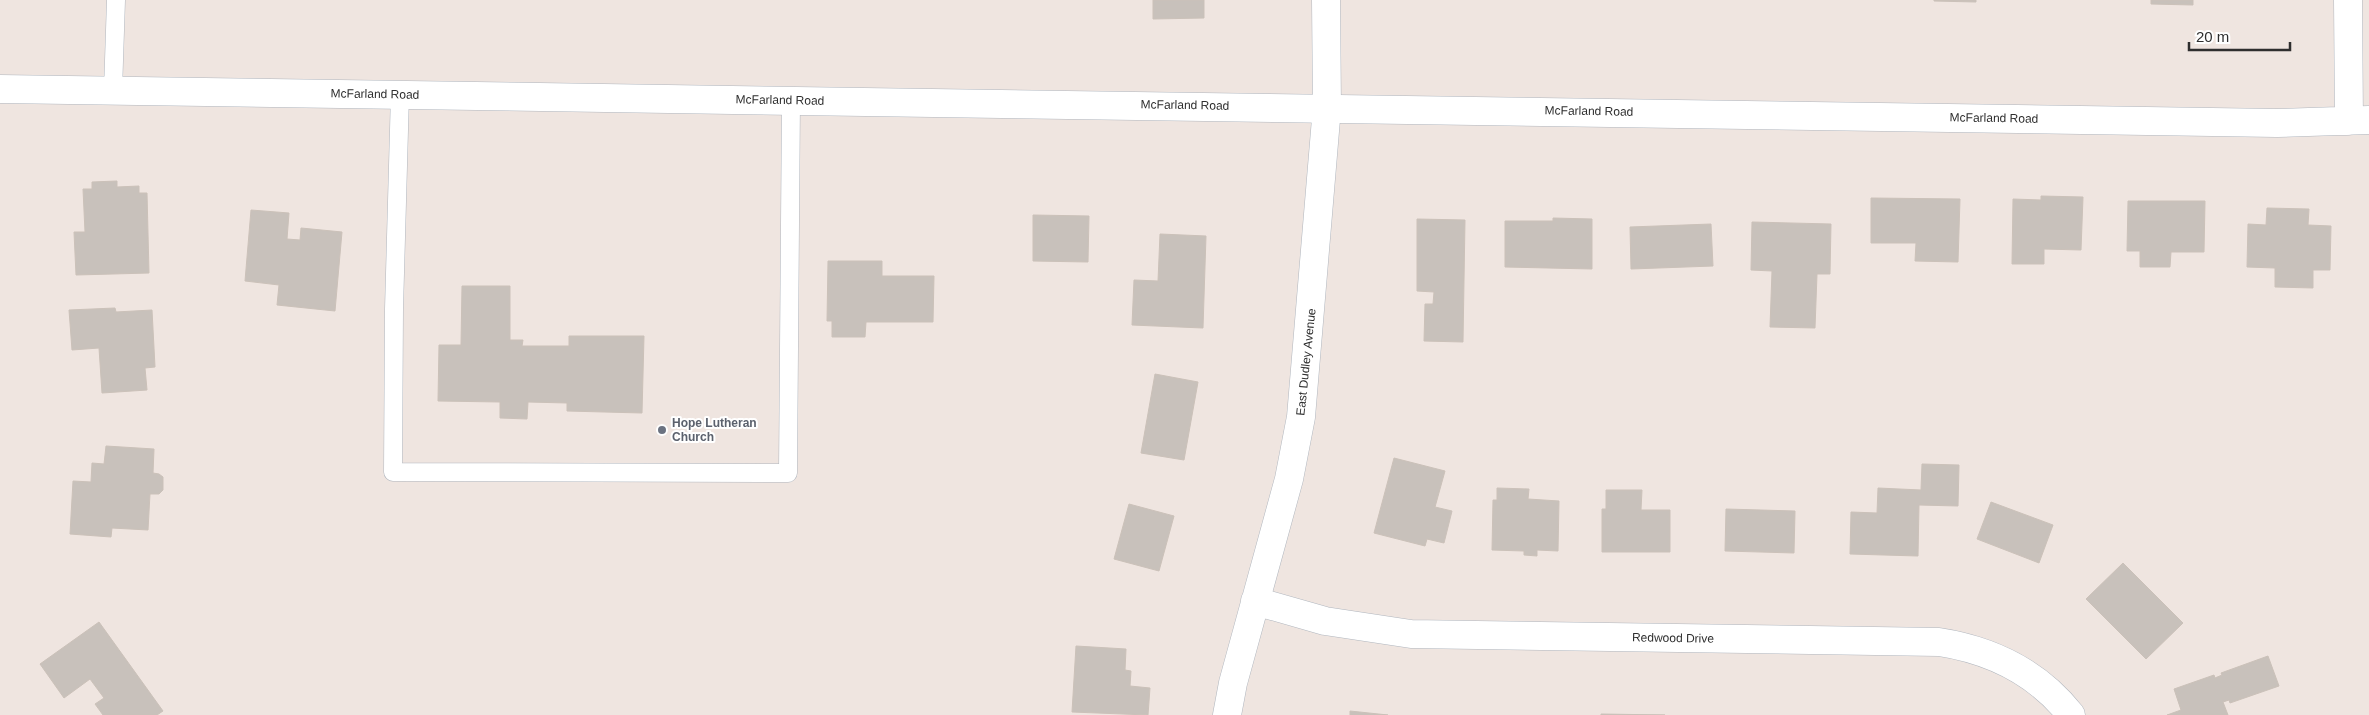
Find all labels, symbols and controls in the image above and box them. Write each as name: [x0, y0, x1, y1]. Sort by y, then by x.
scale bar: [2189, 20, 2290, 52]
text: 20 m: [2196, 28, 2229, 45]
street label: McFarland Road: [331, 86, 419, 102]
street label: McFarland Road: [736, 92, 824, 108]
street label: McFarland Road: [1141, 97, 1229, 113]
street label: McFarland Road: [1545, 103, 1633, 119]
street label: McFarland Road: [1950, 110, 2038, 126]
street label: East Dudley Avenue: [1293, 307, 1319, 416]
place label: Hope Lutheran Church: [672, 416, 757, 444]
marker: Hope Lutheran Church: [656, 424, 668, 436]
street label: Redwood Drive: [1632, 630, 1714, 646]

